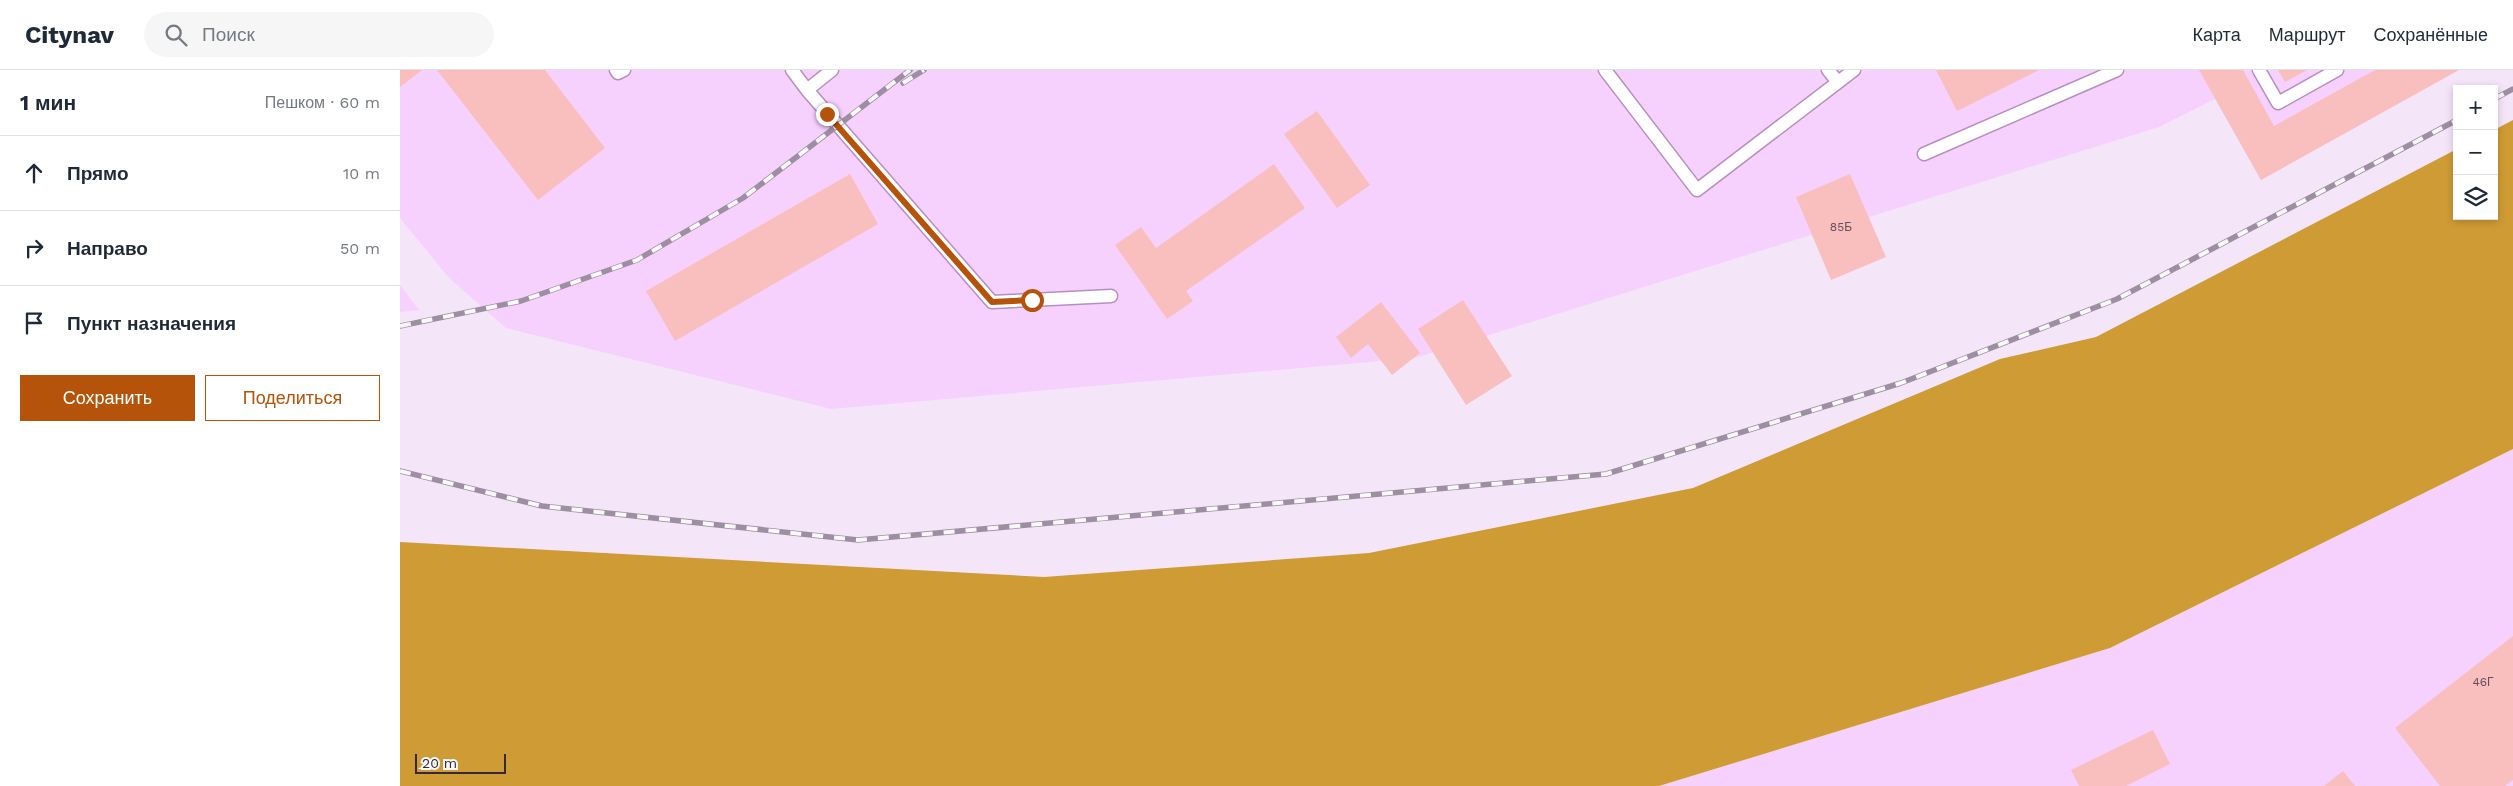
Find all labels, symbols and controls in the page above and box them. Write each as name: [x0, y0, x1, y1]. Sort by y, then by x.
search box: [144, 12, 494, 57]
text: Citynav: [25, 21, 114, 49]
icon: search: [162, 21, 190, 49]
text: Поиск: [202, 23, 255, 46]
text: Карта: [2193, 24, 2241, 45]
text: Маршрут: [2269, 24, 2345, 45]
text: Сохранённые: [2373, 24, 2488, 45]
map controls: [2453, 85, 2498, 220]
button: +: [2453, 85, 2498, 130]
text: 1 мин: [20, 90, 76, 115]
text: Пешком · 60 m: [265, 93, 380, 112]
route end: [816, 103, 839, 126]
button: −: [2453, 130, 2498, 175]
icon: ahead: [20, 159, 48, 187]
text: Прямо: [67, 162, 129, 185]
text: 10 m: [343, 164, 380, 183]
button: layers: [2453, 175, 2498, 220]
house number: 85Б: [1830, 220, 1852, 234]
icon: right: [20, 234, 48, 262]
text: Направо: [67, 237, 148, 260]
text: 50 m: [340, 239, 380, 258]
route start: [1021, 289, 1044, 312]
icon: arrive: [20, 309, 48, 337]
text: Пункт назначения: [67, 312, 236, 335]
button: Сохранить: [20, 375, 195, 421]
button: Поделиться: [205, 375, 380, 421]
house number: 46Г: [2472, 675, 2494, 689]
scale bar: [415, 751, 506, 774]
text: 20 m: [422, 755, 457, 771]

